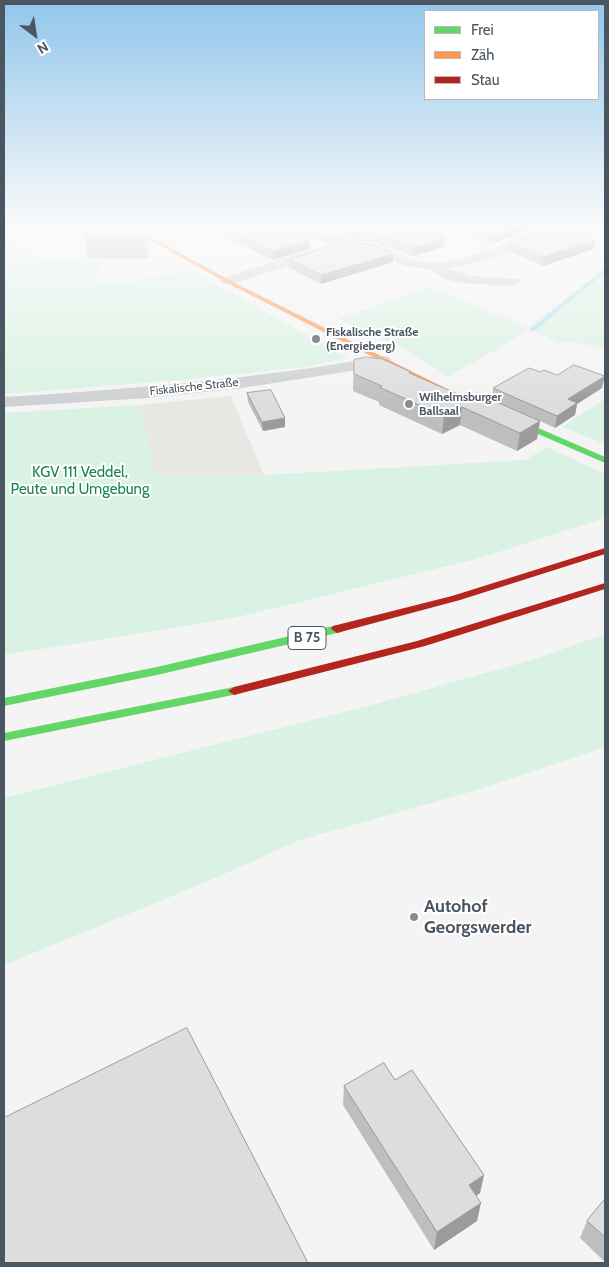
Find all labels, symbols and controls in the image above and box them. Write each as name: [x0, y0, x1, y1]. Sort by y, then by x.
north arrow: [10, 10, 60, 60]
legend: [424, 10, 599, 100]
text: Frei: [471, 21, 494, 39]
text: N: [34, 38, 52, 58]
text: Zäh: [471, 46, 494, 64]
text: Stau: [471, 71, 500, 89]
place label: Fiskalische Straße (Energieberg): [326, 325, 418, 353]
marker: Fiskalische Straße (Energieberg): [310, 333, 322, 345]
street label: Fiskalische Straße: [149, 375, 239, 399]
place label: Wilhelmsburger Ballsaal: [419, 390, 501, 418]
marker: Wilhelmsburger Ballsaal: [403, 398, 415, 410]
park label: KGV 111 Veddel, Peute und Umgebung: [11, 464, 149, 499]
road number: B 75: [288, 626, 326, 650]
place label: Autohof Georgswerder: [424, 896, 531, 939]
marker: Autohof Georgswerder: [408, 911, 420, 923]

